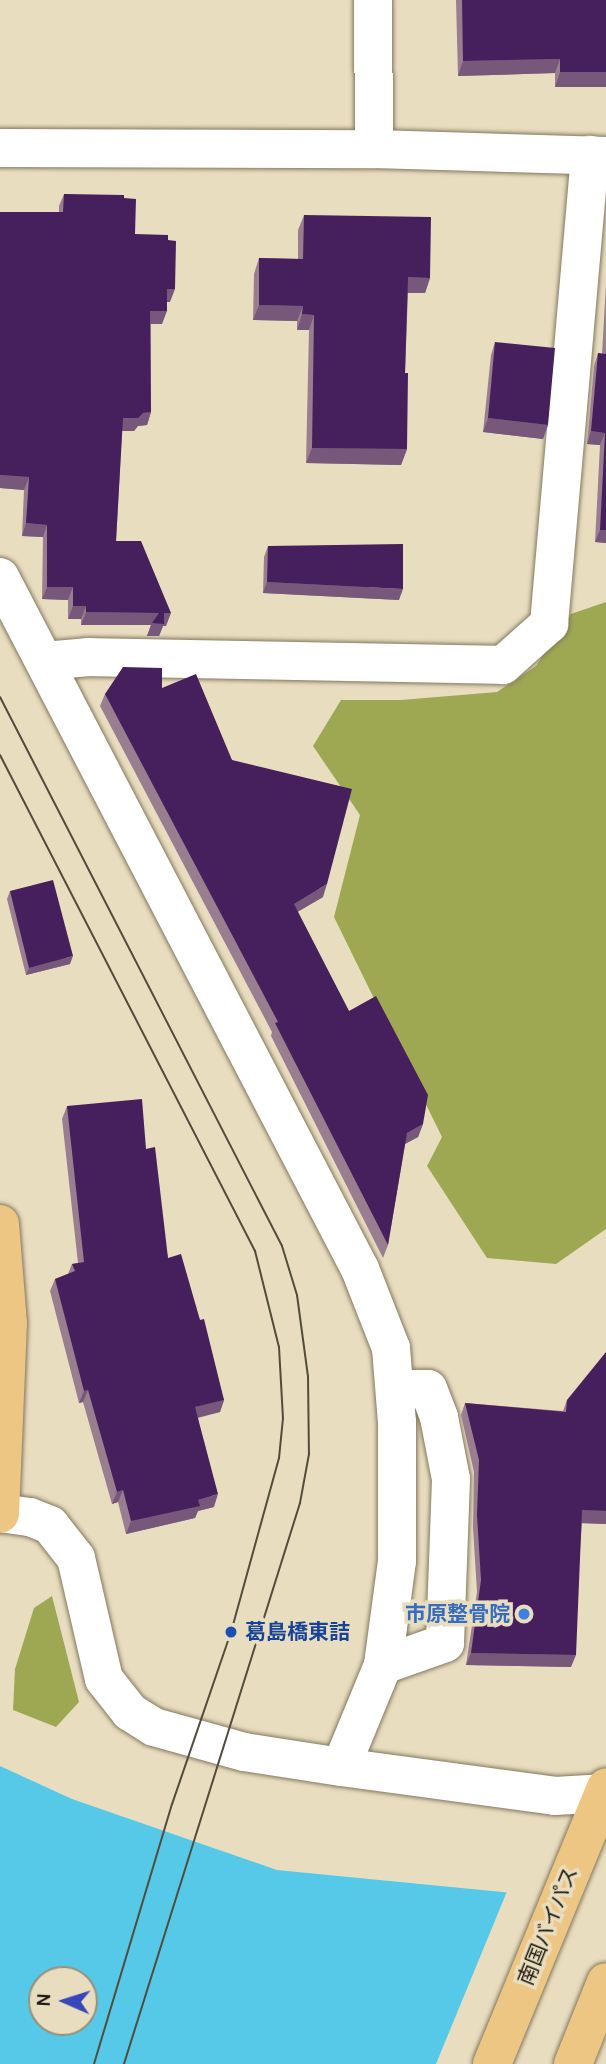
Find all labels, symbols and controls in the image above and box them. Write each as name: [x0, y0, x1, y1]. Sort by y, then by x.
place label: 市原整骨院: [405, 1601, 510, 1627]
marker: 市原整骨院: [516, 1606, 532, 1622]
place label: 葛島橋東詰: [245, 1619, 350, 1645]
marker: 葛島橋東詰: [223, 1624, 239, 1640]
street label: 南国バイパス: [513, 1863, 583, 1989]
north arrow: [28, 1966, 98, 2036]
text: N: [33, 1993, 55, 2007]

